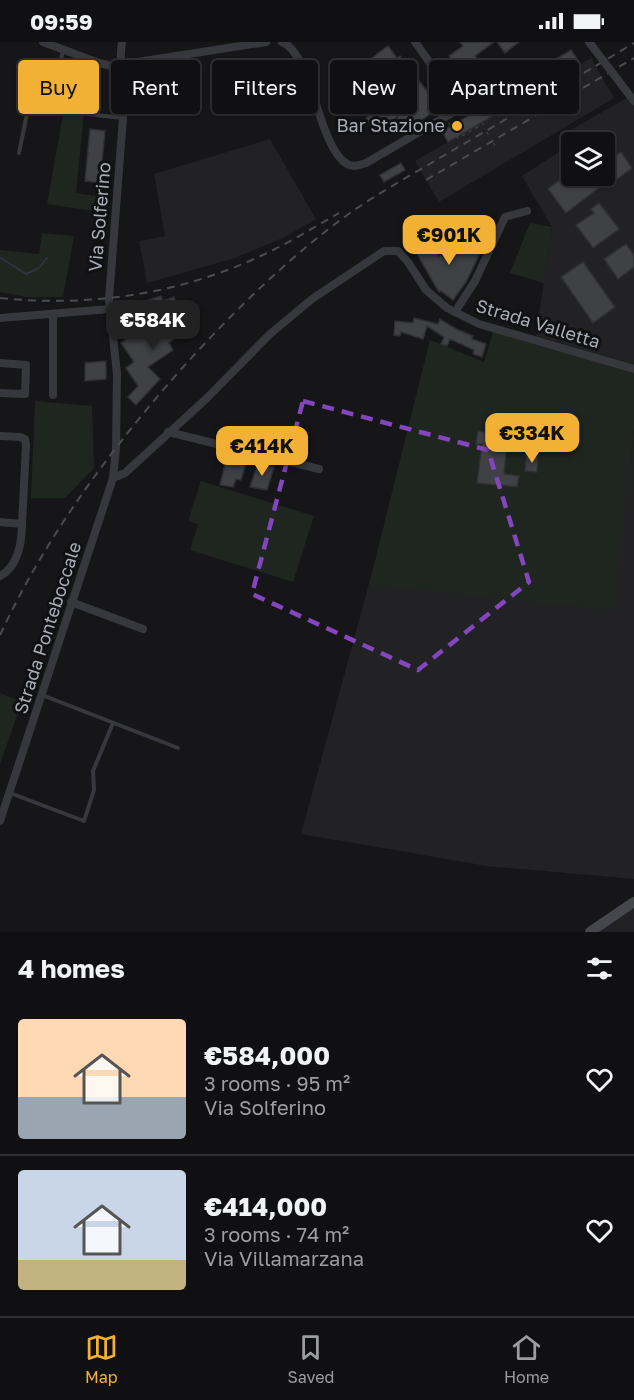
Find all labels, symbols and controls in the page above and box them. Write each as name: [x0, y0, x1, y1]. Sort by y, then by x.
text: 09:59: [30, 8, 93, 35]
chip: Buy: [18, 60, 99, 114]
chip: Rent: [111, 60, 200, 114]
chip: Filters: [212, 60, 318, 114]
chip: New: [330, 60, 417, 114]
chip: Apartment: [429, 60, 579, 114]
place label: Bar Stazione: [336, 114, 445, 136]
marker: Bar Stazione: [450, 119, 464, 133]
map controls: [561, 132, 615, 186]
button: layers: [561, 132, 615, 186]
street label: Via Solferino: [83, 161, 115, 273]
pin: €901K: [407, 215, 491, 266]
text: €901K: [417, 222, 481, 246]
street label: Strada Valletta: [474, 294, 603, 352]
pin: €584K: [111, 300, 195, 351]
text: €584K: [120, 307, 186, 331]
pin: €334K: [490, 413, 574, 464]
text: €334K: [499, 420, 565, 444]
pin: €414K: [220, 426, 304, 477]
text: €414K: [230, 433, 294, 457]
street label: Strada Ponteboccale: [9, 539, 85, 717]
icon: filters: [583, 952, 616, 985]
text: 4 homes: [18, 953, 125, 984]
text: €584,000: [204, 1040, 330, 1071]
icon: home: [66, 1043, 138, 1115]
icon: heart: [583, 1063, 616, 1096]
text: 3 rooms · 95 m²: [204, 1071, 350, 1095]
text: Via Solferino: [204, 1095, 326, 1119]
text: €414,000: [204, 1191, 327, 1222]
icon: home: [66, 1194, 138, 1266]
icon: heart: [583, 1214, 616, 1247]
text: 3 rooms · 74 m²: [204, 1222, 349, 1246]
text: Via Villamarzana: [204, 1246, 364, 1270]
tab: Map: [85, 1331, 118, 1387]
tab: Saved: [288, 1331, 334, 1387]
tab: Home: [504, 1331, 549, 1387]

